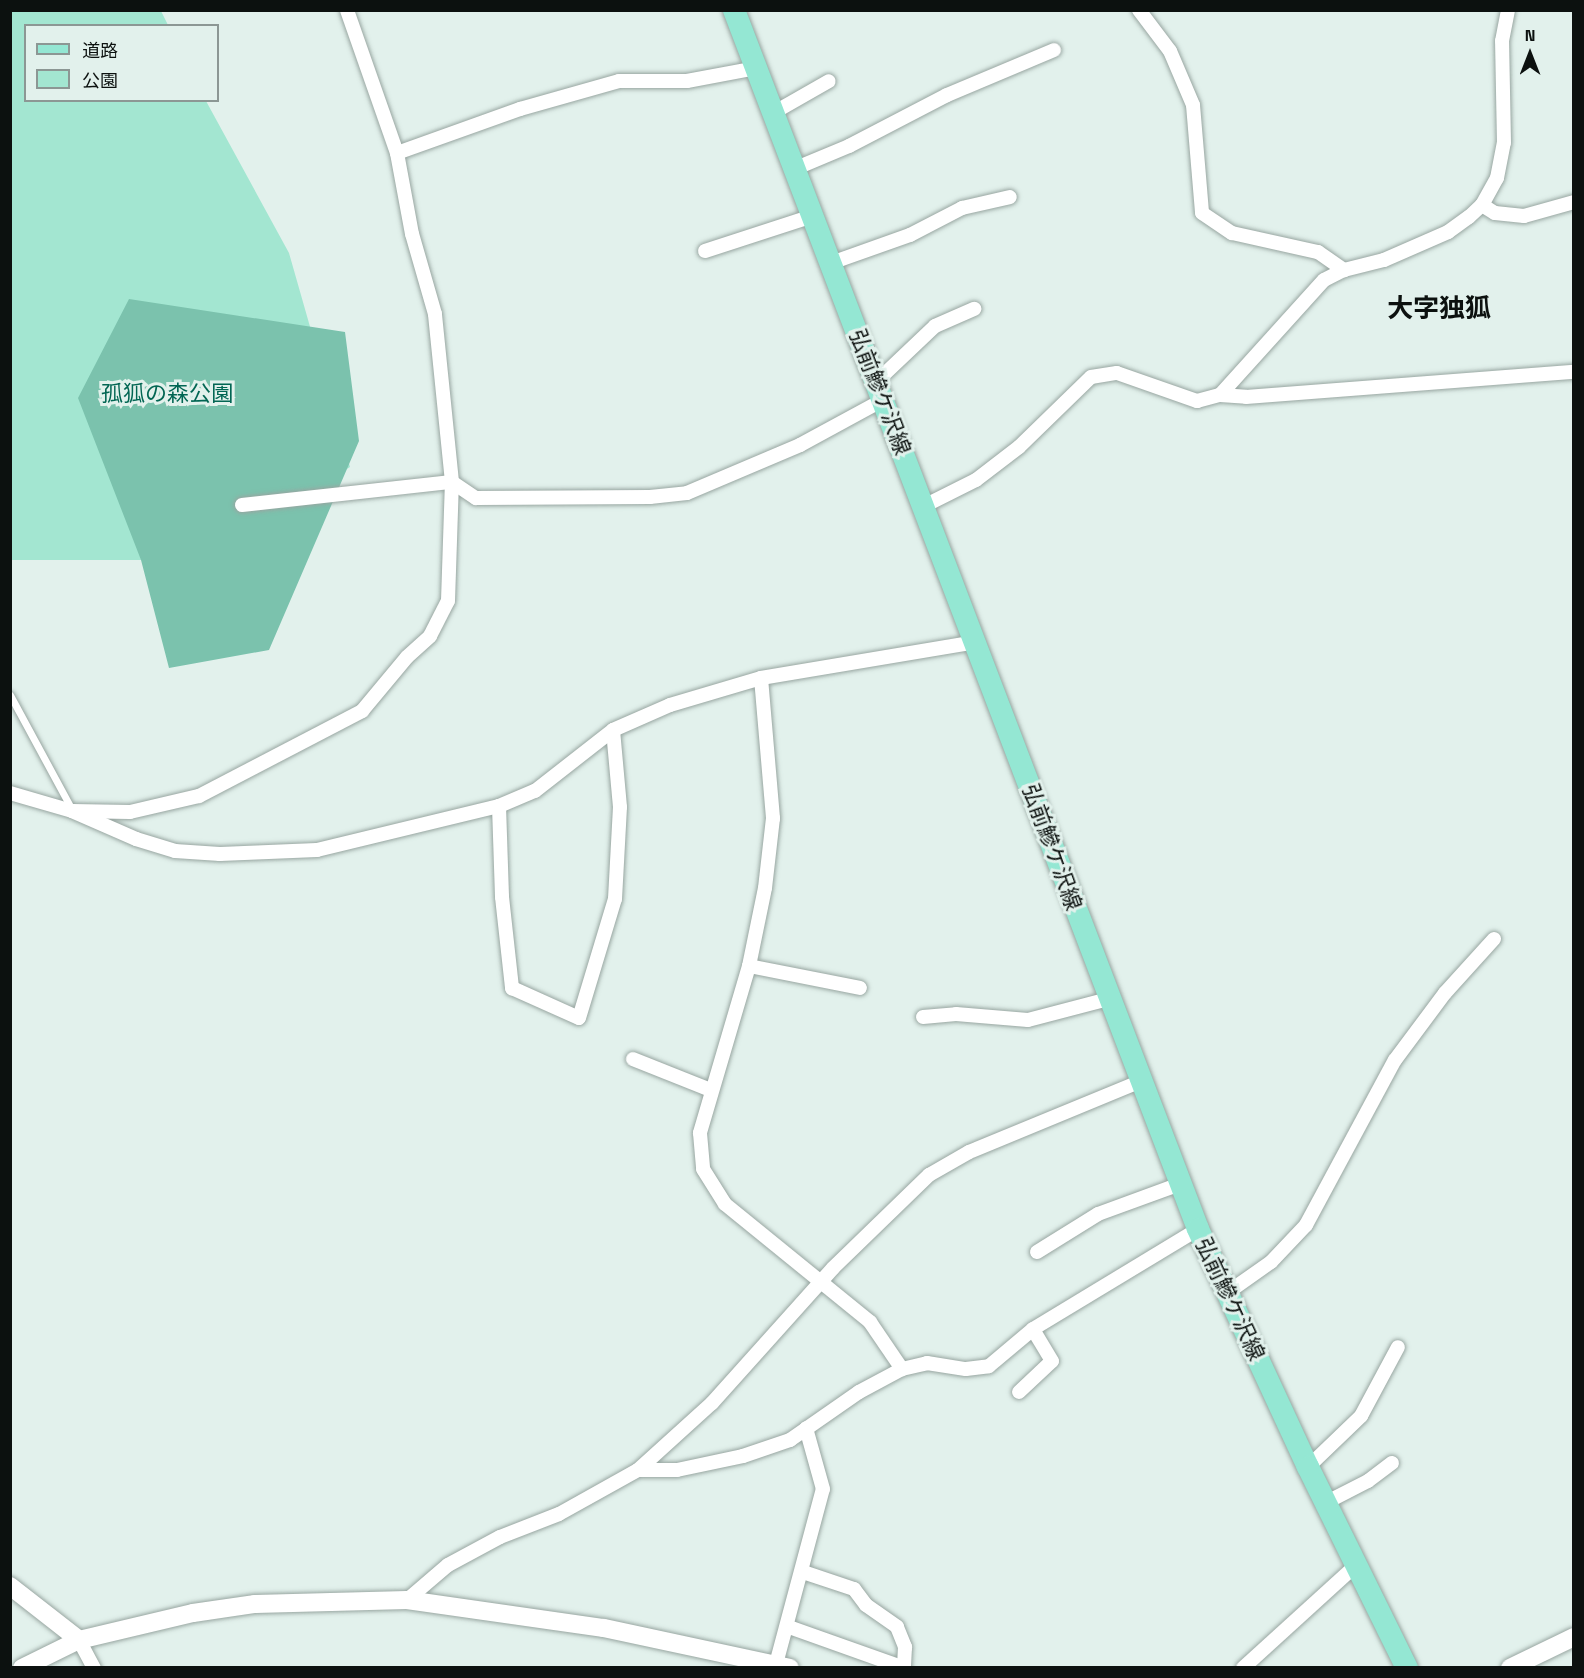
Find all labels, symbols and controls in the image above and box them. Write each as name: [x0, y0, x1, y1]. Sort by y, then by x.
legend: [24, 24, 219, 102]
north arrow: [1500, 24, 1560, 84]
text: N: [1525, 25, 1535, 46]
text: 道路: [82, 39, 118, 62]
text: 公園: [82, 69, 118, 92]
district label: 大字独狐: [1387, 293, 1491, 325]
street label: 弘前鰺ケ沢線: [844, 326, 916, 458]
park label: 孤狐の森公園: [101, 381, 233, 407]
street label: 弘前鰺ケ沢線: [1017, 780, 1087, 914]
street label: 弘前鰺ケ沢線: [1190, 1234, 1270, 1364]

